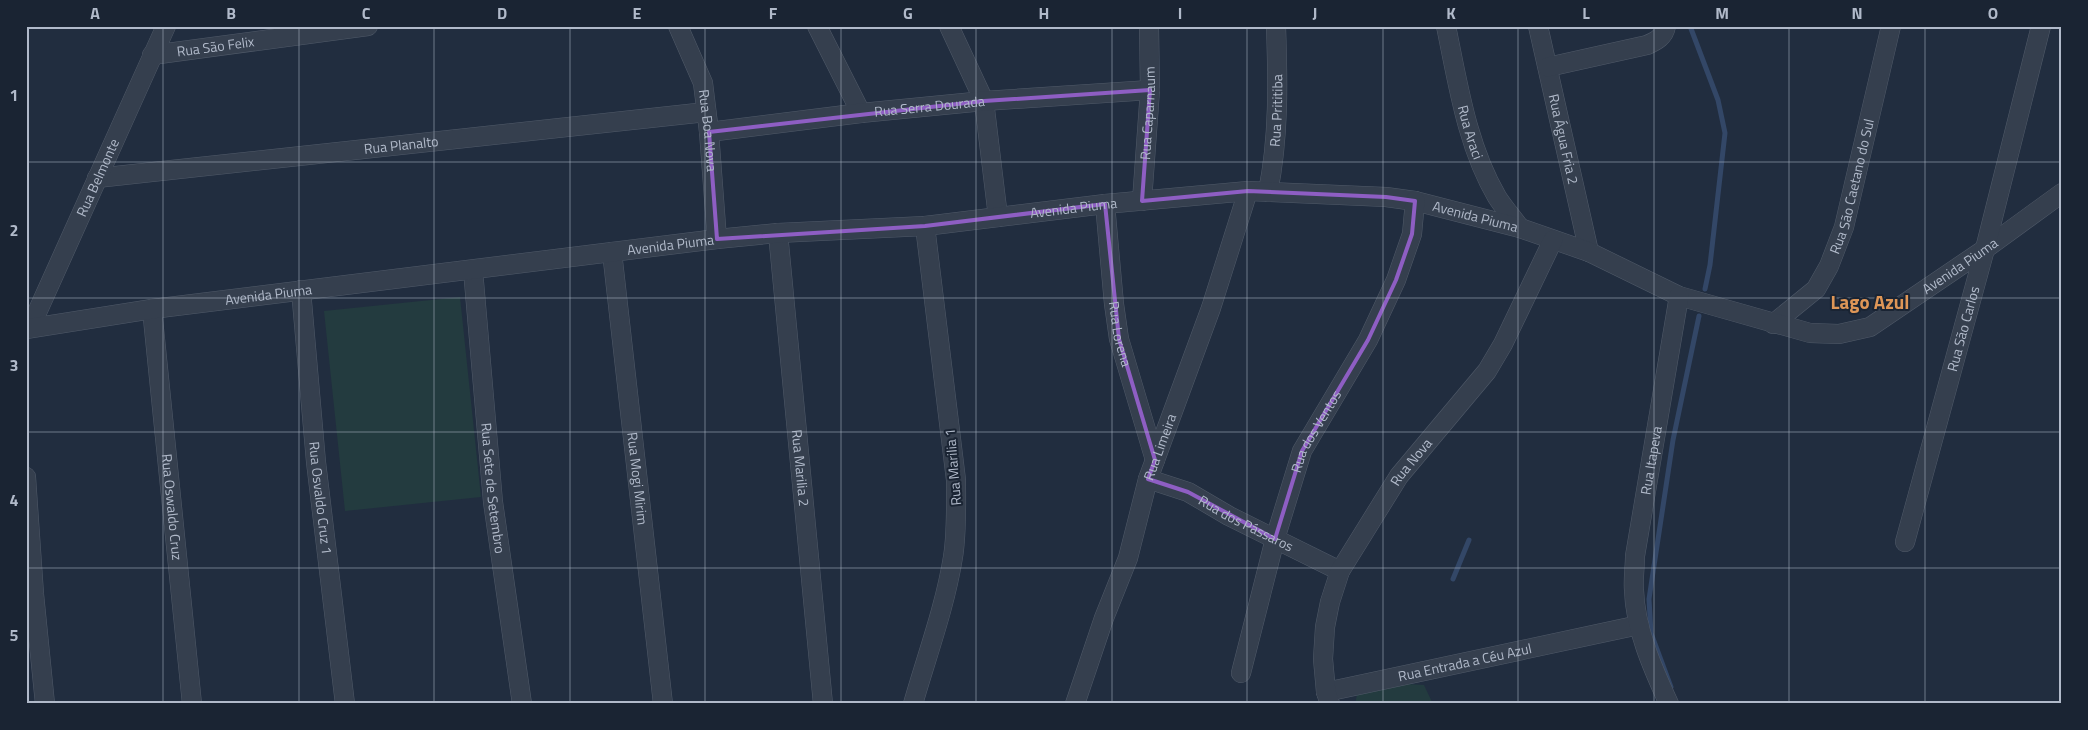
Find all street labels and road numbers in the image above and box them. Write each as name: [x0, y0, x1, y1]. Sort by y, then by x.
street label: Rua São Felix: [175, 30, 256, 62]
street label: Rua Caparnaum: [1134, 66, 1160, 161]
street label: Rua Prititiba: [1264, 74, 1287, 148]
street label: Rua Boa Nova: [694, 88, 723, 172]
street label: Rua Serra Dourada: [873, 90, 986, 122]
street label: Rua Água Fria 2: [1544, 92, 1584, 186]
street label: Rua Araci: [1453, 103, 1489, 162]
street label: Rua São Caetano do Sul: [1824, 117, 1879, 257]
street label: Rua Planalto: [363, 130, 439, 159]
street label: Rua Belmonte: [71, 135, 124, 220]
street label: Avenida Piuma: [1029, 192, 1118, 223]
street label: Avenida Piuma: [1430, 195, 1520, 237]
street label: Avenida Piuma: [626, 228, 715, 260]
street label: Avenida Piuma: [1918, 232, 2002, 299]
street label: Avenida Piuma: [224, 278, 313, 310]
street label: Rua São Carlos: [1941, 284, 1984, 374]
street label: Rua Lorena: [1104, 300, 1138, 369]
street label: Rua dos Ventos: [1285, 386, 1346, 475]
street label: Rua Limeira: [1137, 410, 1181, 483]
street label: Rua Sete de Setembro: [476, 422, 511, 555]
street label: Rua Itapeva: [1635, 424, 1667, 496]
street label: Rua Marilia 2: [787, 428, 815, 507]
street label: Rua Marilia 1: [939, 428, 966, 506]
street label: Rua Mogi Mirim: [622, 431, 654, 526]
street label: Rua Nova: [1384, 433, 1437, 490]
street label: Rua Osvaldo Cruz 1: [304, 441, 338, 556]
street label: Rua Oswaldo Cruz: [157, 453, 188, 561]
street label: Rua dos Pássaros: [1195, 489, 1297, 556]
street label: Rua Entrada a Céu Azul: [1396, 637, 1534, 686]

